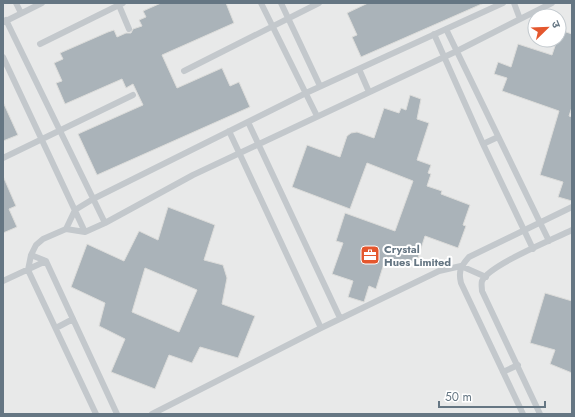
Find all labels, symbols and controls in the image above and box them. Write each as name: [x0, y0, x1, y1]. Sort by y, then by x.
north arrow: [527, 8, 567, 48]
text: उ: [548, 18, 565, 31]
place label: Crystal Hues Limited: [384, 241, 451, 270]
office icon: Crystal Hues Limited: [359, 244, 381, 266]
scale bar: [439, 383, 545, 409]
text: 50 m: [445, 388, 472, 406]

